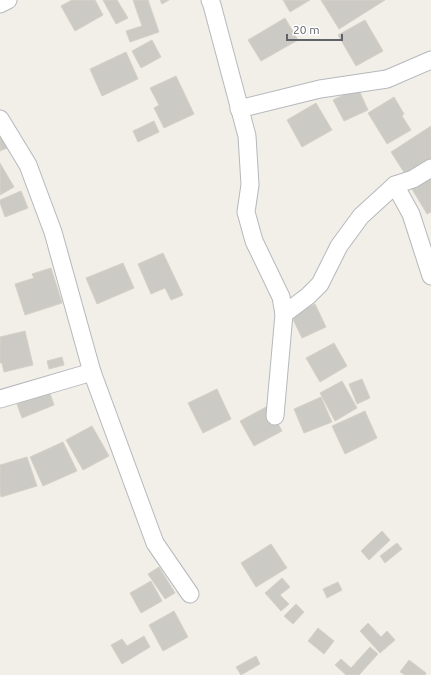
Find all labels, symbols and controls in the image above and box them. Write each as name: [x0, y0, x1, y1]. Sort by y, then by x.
scale bar: [287, 16, 342, 42]
text: 20 m: [293, 23, 320, 36]

